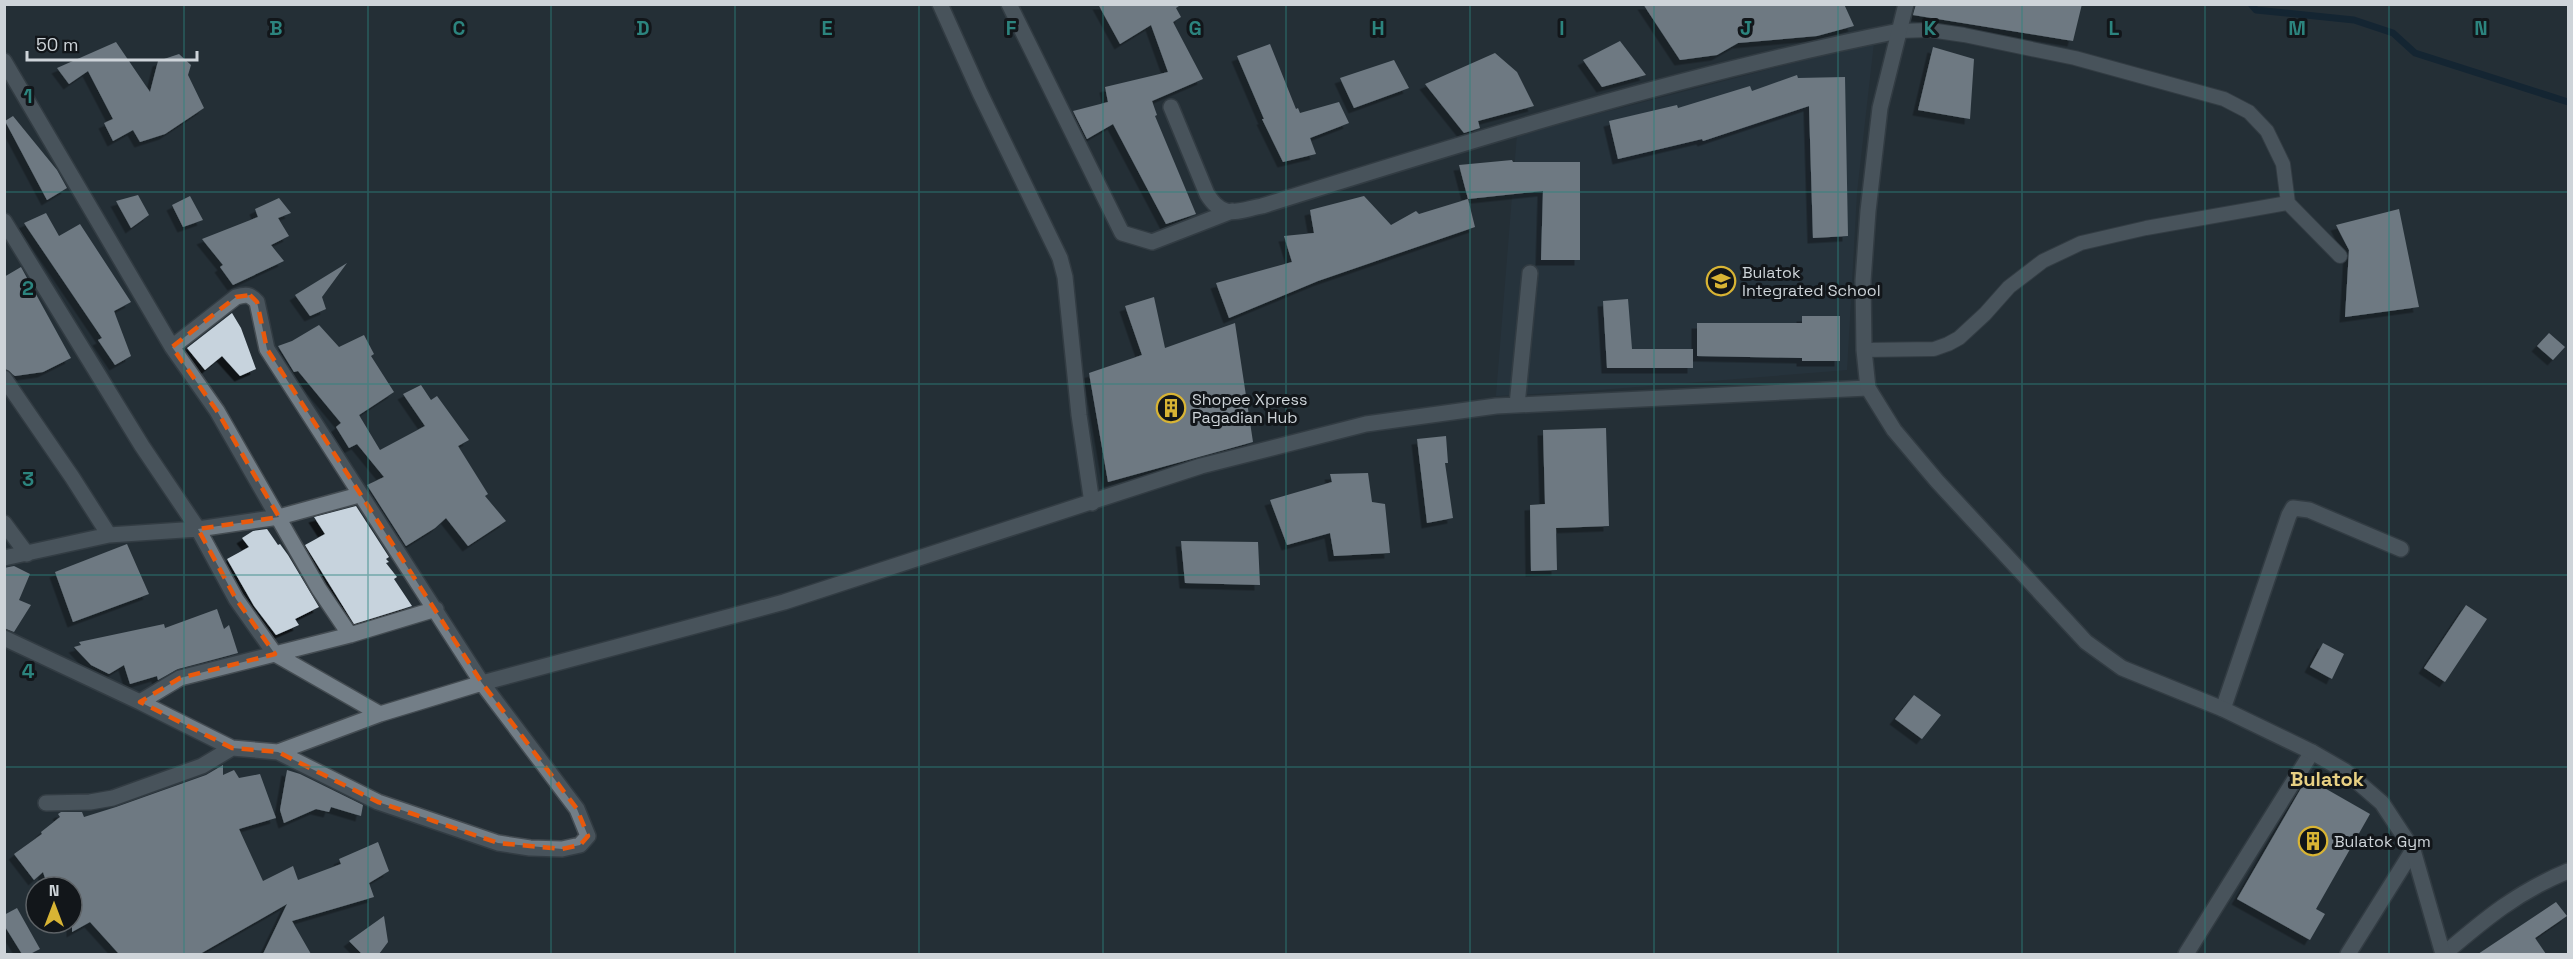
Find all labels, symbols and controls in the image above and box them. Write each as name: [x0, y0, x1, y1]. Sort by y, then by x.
text: B: [269, 15, 283, 41]
text: C: [453, 15, 466, 41]
text: D: [636, 15, 650, 41]
text: E: [821, 15, 833, 41]
text: F: [1006, 15, 1017, 41]
text: G: [1188, 15, 1202, 41]
text: H: [1371, 15, 1385, 41]
text: I: [1559, 15, 1565, 41]
text: J: [1740, 15, 1752, 41]
text: K: [1924, 15, 1937, 41]
text: L: [2109, 15, 2120, 41]
text: M: [2288, 15, 2306, 41]
text: N: [2474, 15, 2488, 41]
scale bar: [27, 24, 196, 62]
text: 50 m: [36, 33, 78, 56]
text: 1: [23, 83, 33, 109]
place label: Bulatok Integrated School: [1742, 262, 1881, 301]
school or university icon: Bulatok Integrated School: [1705, 265, 1737, 297]
text: 2: [22, 275, 34, 301]
place label: Shopee Xpress Pagadian Hub: [1192, 389, 1307, 428]
building icon: Shopee Xpress Pagadian Hub: [1155, 392, 1187, 424]
text: 3: [22, 466, 34, 492]
text: 4: [22, 658, 35, 684]
district label: Bulatok: [2290, 766, 2364, 792]
building icon: Bulatok Gym: [2297, 825, 2329, 857]
place label: Bulatok Gym: [2334, 831, 2431, 852]
north arrow: [24, 875, 84, 935]
text: N: [49, 880, 59, 901]

